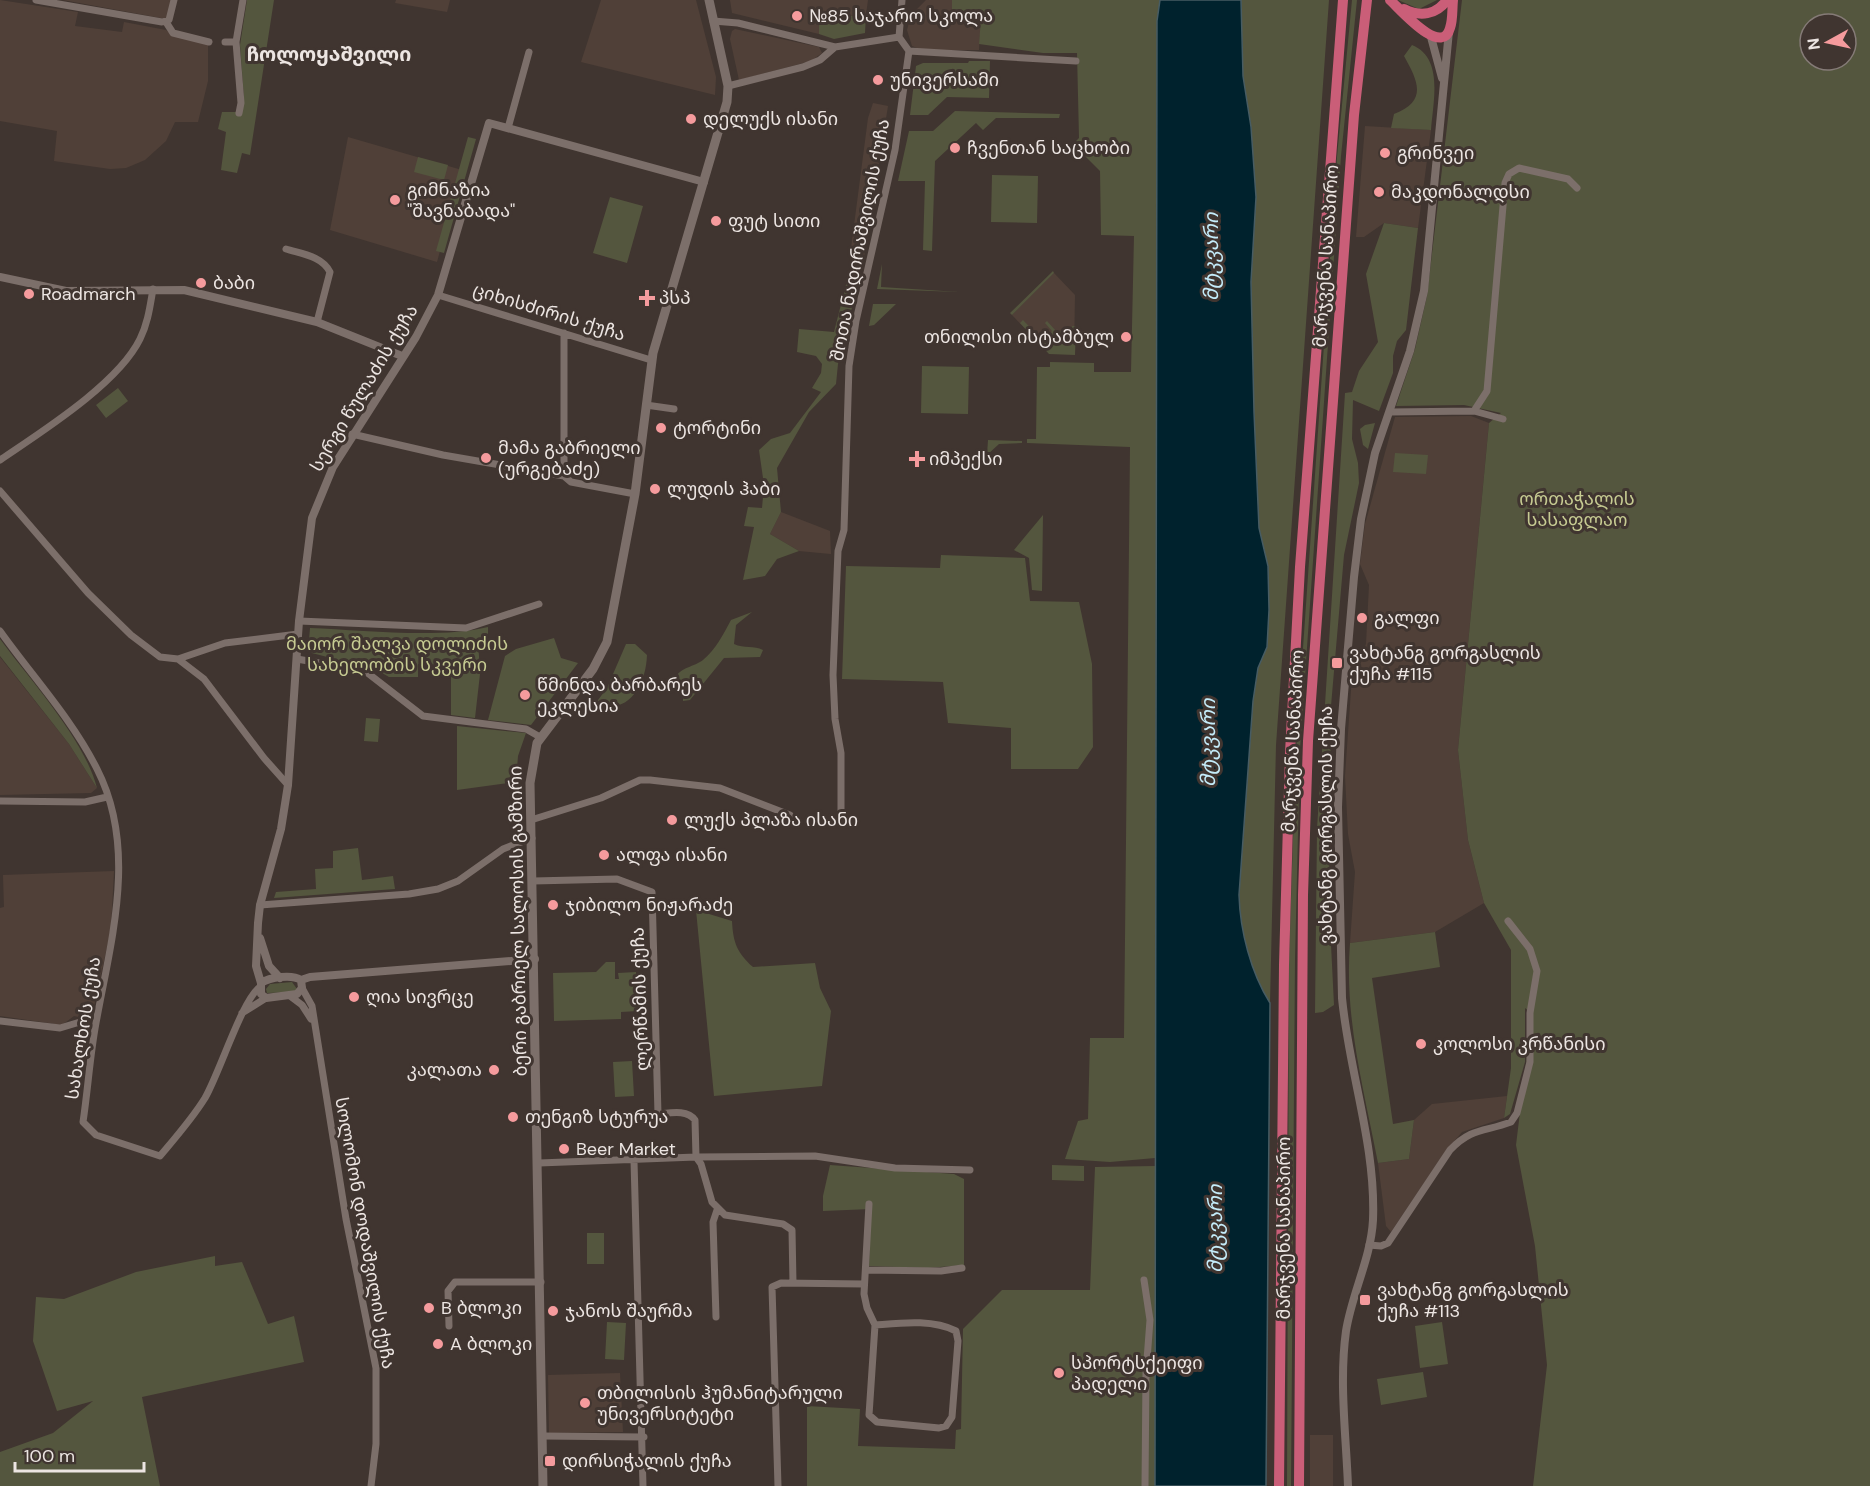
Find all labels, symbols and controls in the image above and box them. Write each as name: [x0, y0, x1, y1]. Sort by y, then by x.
place label: №85 საჯარო სკოლა: [809, 4, 993, 28]
marker: №85 საჯარო სკოლა: [790, 9, 804, 23]
north arrow: [1798, 12, 1858, 72]
text: N: [1802, 37, 1825, 51]
district label: ჩოლოყაშვილი: [247, 41, 411, 67]
place label: უნივერსამი: [890, 68, 999, 92]
marker: უნივერსამი: [871, 73, 885, 87]
place label: დელუქს ისანი: [703, 107, 838, 131]
marker: დელუქს ისანი: [684, 112, 698, 126]
street label: შოთა ნადირაშვილის ქუჩა: [825, 117, 895, 363]
place label: ჩვენთან საცხობი: [967, 136, 1130, 160]
marker: ჩვენთან საცხობი: [948, 141, 962, 155]
place label: გრინვეი: [1397, 141, 1474, 165]
marker: გრინვეი: [1378, 146, 1392, 160]
street label: მარჯვენა სანაპირო: [1308, 164, 1344, 348]
place label: გიმნაზია "შავნაბადა": [407, 178, 515, 223]
place label: მაკდონალდსი: [1391, 180, 1530, 204]
marker: მაკდონალდსი: [1372, 185, 1386, 199]
marker: გიმნაზია "შავნაბადა": [388, 193, 402, 207]
place label: ფუტ სითი: [728, 209, 820, 233]
water label: მტკვარი: [1198, 211, 1224, 301]
marker: ფუტ სითი: [709, 214, 723, 228]
place label: ბაბი: [213, 271, 255, 295]
marker: ბაბი: [194, 276, 208, 290]
street label: ციხისძირის ქუჩა: [470, 277, 628, 347]
place label: Roadmarch: [41, 282, 136, 306]
place label: პსპ: [659, 286, 691, 310]
marker: Roadmarch: [22, 287, 36, 301]
marker: პსპ: [640, 291, 654, 305]
street label: სერგი წულაძის ქუჩა: [305, 300, 423, 476]
place label: თნილისი ისტამბულ: [924, 325, 1114, 349]
marker: თნილისი ისტამბულ: [1119, 330, 1133, 344]
place label: ტორტინი: [673, 416, 761, 440]
marker: ტორტინი: [654, 421, 668, 435]
place label: მამა გაბრიელი (ურგებაძე): [498, 436, 641, 481]
place label: იმპექსი: [929, 447, 1003, 471]
marker: მამა გაბრიელი (ურგებაძე): [479, 451, 493, 465]
marker: იმპექსი: [910, 452, 924, 466]
place label: ლუდის ჰაბი: [667, 477, 781, 501]
marker: ლუდის ჰაბი: [648, 482, 662, 496]
park label: ორთაჭალის სასაფლაო: [1519, 487, 1635, 532]
place label: გალფი: [1374, 606, 1440, 630]
marker: გალფი: [1355, 611, 1369, 625]
park label: მაიორ შალვა დოლიძის სახელობის სკვერი: [286, 632, 508, 677]
place label: ვახტანგ გორგასლის ქუჩა #115: [1349, 641, 1541, 686]
street label: მარჯვენა სანაპირო: [1276, 649, 1310, 833]
marker: ვახტანგ გორგასლის ქუჩა #115: [1330, 656, 1344, 670]
place label: წმინდა ბარბარეს ეკლესია: [537, 673, 702, 718]
marker: წმინდა ბარბარეს ეკლესია: [518, 688, 532, 702]
water label: მტკვარი: [1195, 697, 1221, 787]
street label: ვახტანგ გორგასლის ქუჩა: [1314, 706, 1338, 944]
street label: ბერი გაბრიელ სალოსის გამზირი: [503, 765, 533, 1077]
place label: ლუქს პლაზა ისანი: [684, 808, 858, 832]
marker: ლუქს პლაზა ისანი: [665, 813, 679, 827]
place label: ალფა ისანი: [616, 843, 728, 867]
marker: ალფა ისანი: [597, 848, 611, 862]
place label: ჯიბილო ნიჟარაძე: [565, 893, 733, 917]
marker: ჯიბილო ნიჟარაძე: [546, 898, 560, 912]
street label: ლერწამის ქუჩა: [625, 927, 655, 1071]
street label: სახალხოს ქუჩა: [60, 955, 106, 1101]
place label: ღია სივრცე: [366, 985, 474, 1009]
marker: ღია სივრცე: [347, 990, 361, 1004]
place label: კოლოსი კრწანისი: [1433, 1032, 1606, 1056]
marker: კოლოსი კრწანისი: [1414, 1037, 1428, 1051]
place label: კალათა: [407, 1058, 482, 1082]
marker: კალათა: [487, 1063, 501, 1077]
street label: სოლომონ დოდაშვილის ქუჩა: [329, 1095, 401, 1371]
place label: თენგიზ სტურუა: [525, 1105, 668, 1129]
marker: თენგიზ სტურუა: [506, 1110, 520, 1124]
place label: Beer Market: [576, 1137, 676, 1161]
street label: მარჯვენა სანაპირო: [1272, 1137, 1296, 1320]
marker: Beer Market: [557, 1142, 571, 1156]
water label: მტკვარი: [1202, 1183, 1228, 1273]
place label: ვახტანგ გორგასლის ქუჩა #113: [1377, 1278, 1569, 1323]
marker: ვახტანგ გორგასლის ქუჩა #113: [1358, 1293, 1372, 1307]
place label: B ბლოკი: [441, 1296, 522, 1320]
place label: ჯანოს შაურმა: [565, 1299, 693, 1323]
marker: B ბლოკი: [422, 1301, 436, 1315]
marker: ჯანოს შაურმა: [546, 1304, 560, 1318]
place label: A ბლოკი: [450, 1332, 532, 1356]
marker: A ბლოკი: [431, 1337, 445, 1351]
place label: სპორტსქეიფი პადელი: [1071, 1351, 1203, 1396]
marker: სპორტსქეიფი პადელი: [1052, 1366, 1066, 1380]
place label: თბილისის ჰუმანიტარული უნივერსიტეტი: [597, 1381, 843, 1426]
marker: თბილისის ჰუმანიტარული უნივერსიტეტი: [578, 1396, 592, 1410]
scale bar: [15, 1435, 144, 1473]
text: 100 m: [24, 1444, 75, 1468]
place label: დირსიჭალის ქუჩა: [562, 1449, 732, 1473]
marker: დირსიჭალის ქუჩა: [543, 1454, 557, 1468]

